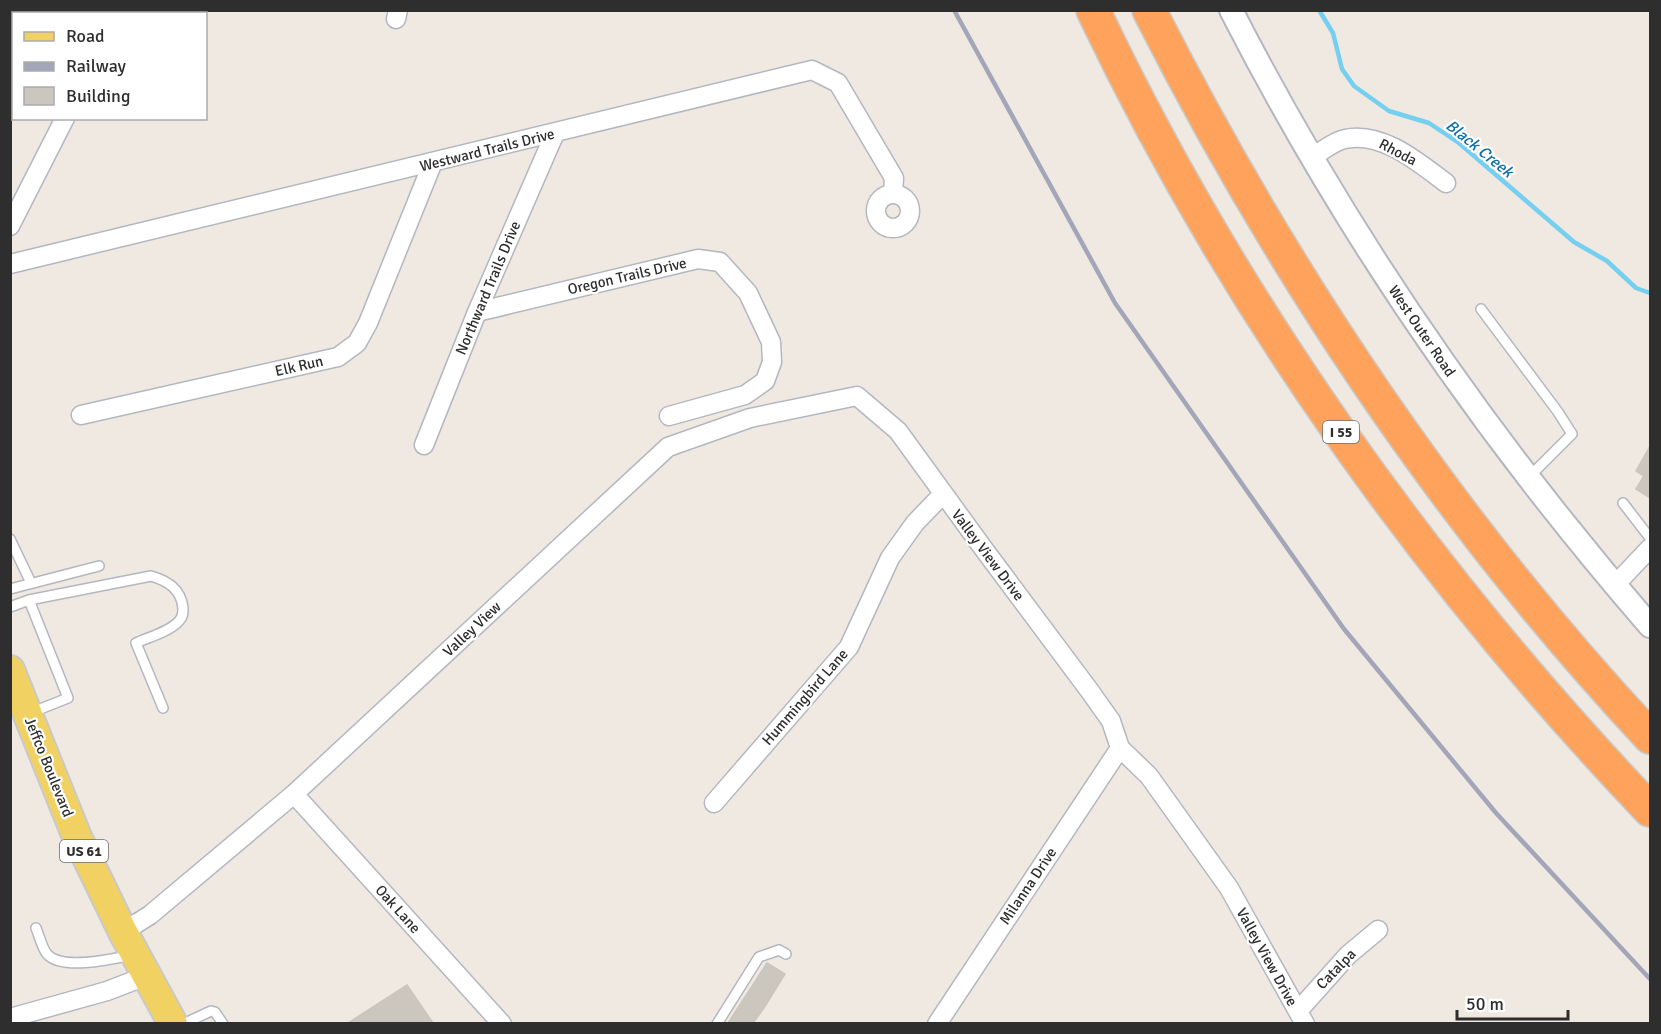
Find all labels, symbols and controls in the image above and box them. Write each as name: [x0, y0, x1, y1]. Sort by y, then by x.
legend: [12, 12, 207, 120]
text: Road: [66, 25, 105, 47]
text: Railway: [66, 55, 127, 77]
text: Building: [66, 85, 130, 107]
water label: Black Creek: [1442, 116, 1519, 183]
street label: Westward Trails Drive: [418, 125, 556, 175]
street label: Rhoda: [1376, 135, 1420, 169]
street label: Northward Trails Drive: [452, 218, 524, 358]
street label: Oregon Trails Drive: [566, 254, 688, 298]
street label: West Outer Road: [1385, 282, 1459, 380]
street label: Elk Run: [273, 352, 325, 380]
road number: I 55: [1323, 421, 1359, 443]
street label: Valley View Drive: [948, 506, 1028, 604]
street label: Valley View: [439, 598, 505, 660]
street label: Hummingbird Lane: [758, 645, 852, 749]
street label: Jeffco Boulevard: [21, 714, 77, 820]
road number: US 61: [60, 840, 108, 862]
street label: Milanna Drive: [996, 844, 1060, 928]
street label: Oak Lane: [372, 881, 424, 937]
street label: Valley View Drive: [1233, 905, 1301, 1009]
street label: Catalpa: [1312, 945, 1360, 993]
scale bar: [1457, 983, 1568, 1021]
text: 50 m: [1466, 993, 1504, 1015]

